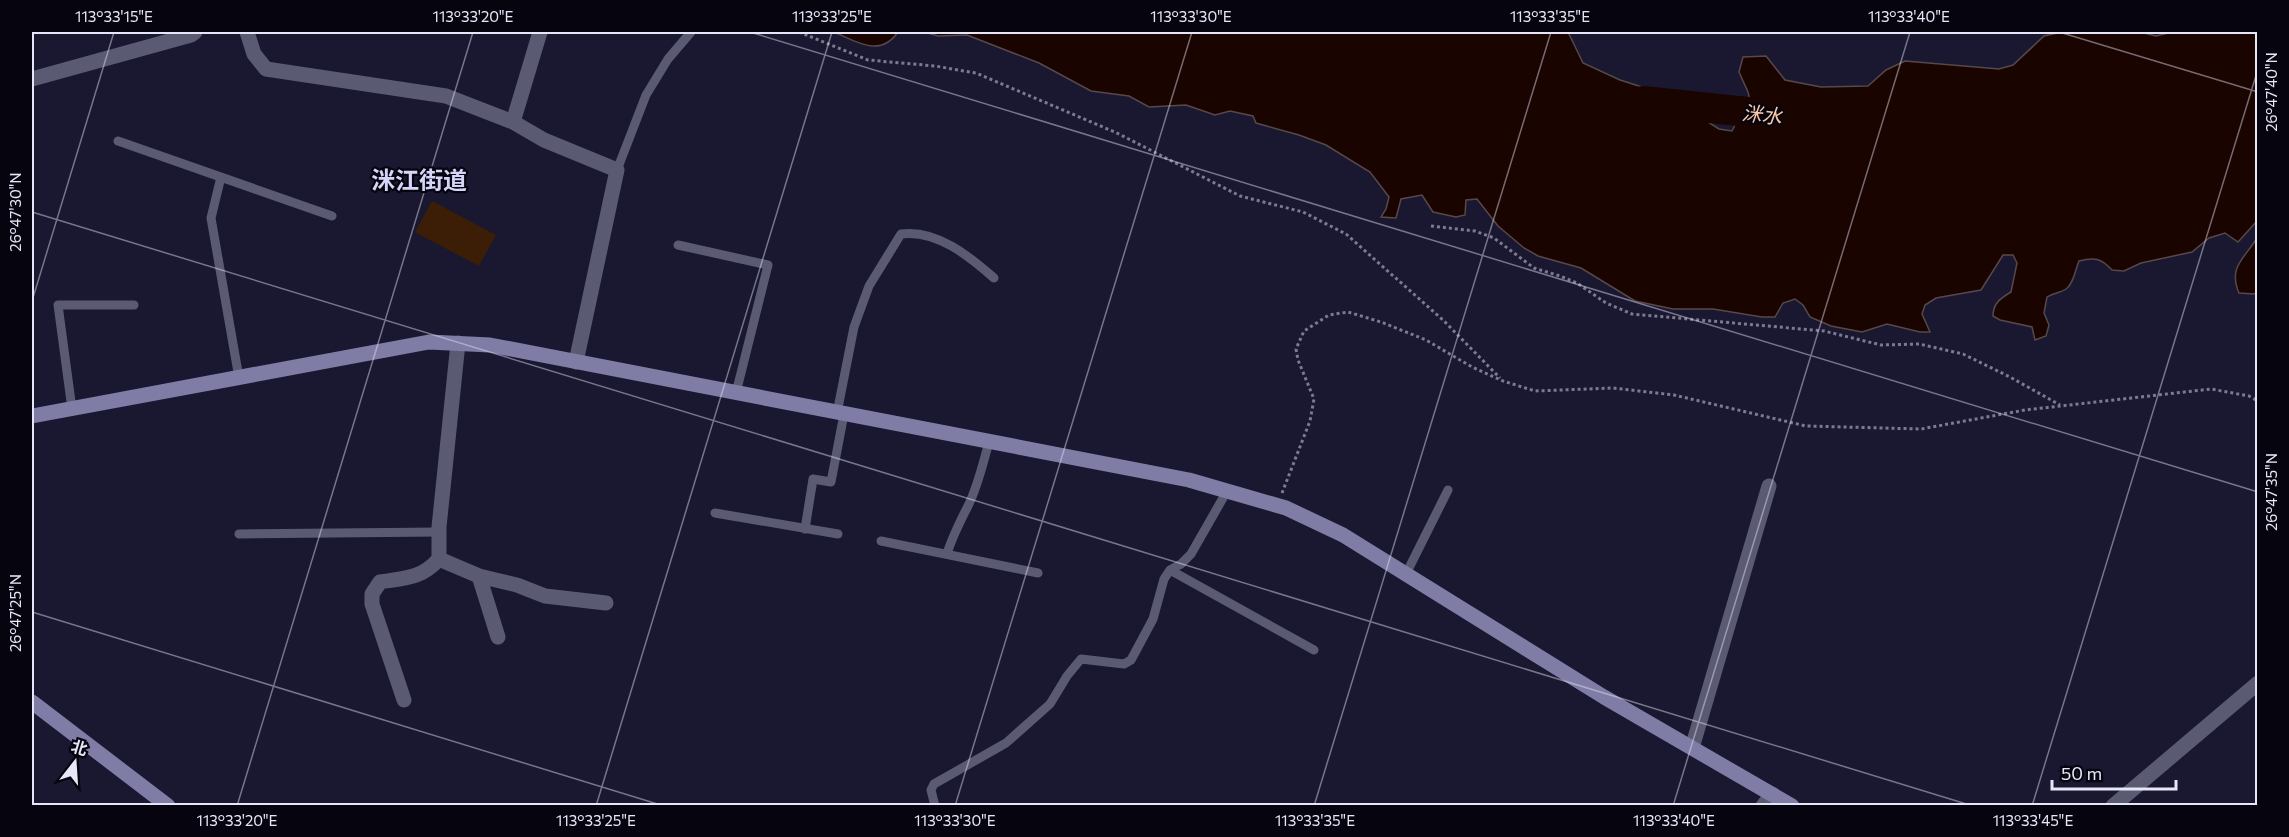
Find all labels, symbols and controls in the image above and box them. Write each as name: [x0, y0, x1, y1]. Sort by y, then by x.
text: 113°33'15"E: [75, 7, 153, 25]
text: 113°33'20"E: [432, 7, 514, 25]
text: 113°33'25"E: [792, 7, 872, 25]
text: 113°33'30"E: [1150, 7, 1232, 25]
text: 113°33'35"E: [1510, 7, 1590, 25]
text: 113°33'40"E: [1868, 7, 1950, 25]
text: 26°47'40"N: [2262, 52, 2280, 132]
water label: 洣水: [1741, 100, 1784, 128]
district label: 洣江街道: [371, 165, 467, 194]
text: 26°47'30"N: [6, 172, 24, 252]
text: 26°47'35"N: [2262, 453, 2280, 531]
text: 26°47'25"N: [6, 574, 24, 652]
north arrow: [45, 732, 105, 792]
text: 北: [69, 736, 90, 759]
scale bar: [2052, 753, 2176, 791]
text: 50 m: [2061, 762, 2102, 784]
text: 113°33'20"E: [196, 811, 278, 829]
text: 113°33'25"E: [556, 811, 636, 829]
text: 113°33'30"E: [914, 811, 996, 829]
text: 113°33'35"E: [1275, 811, 1355, 829]
text: 113°33'40"E: [1633, 811, 1715, 829]
text: 113°33'45"E: [1993, 811, 2073, 829]

